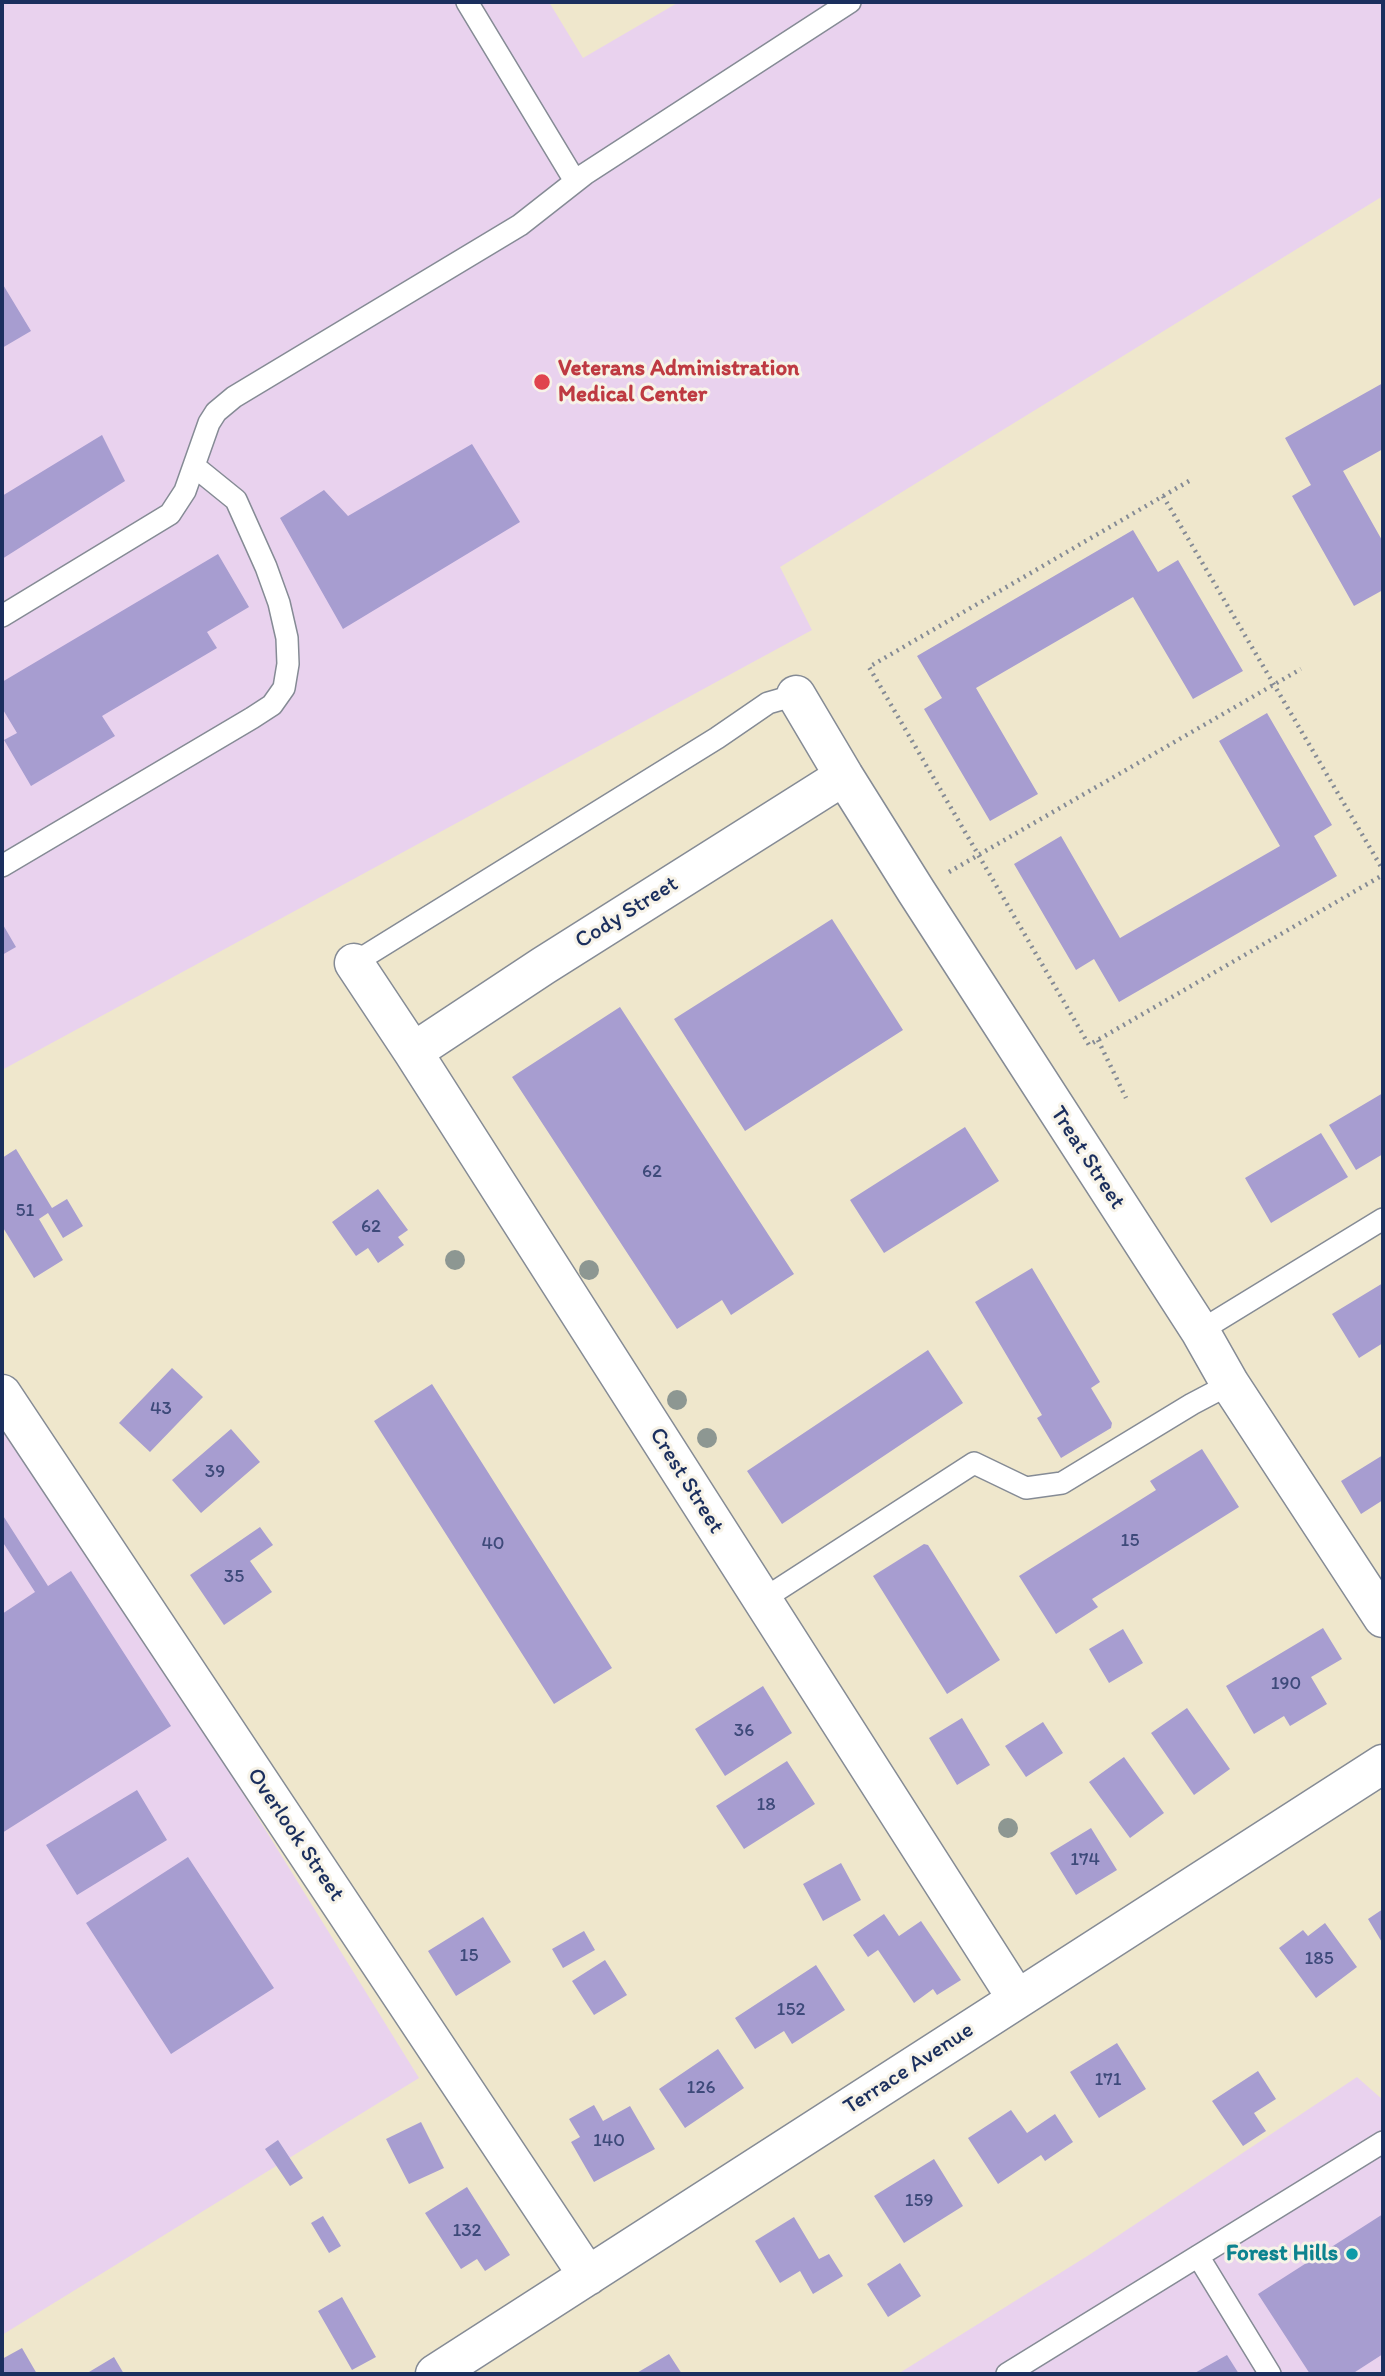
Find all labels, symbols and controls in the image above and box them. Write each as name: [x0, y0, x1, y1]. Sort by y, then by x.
place label: Veterans Administration Medical Center: [558, 355, 799, 409]
marker: Veterans Administration Medical Center: [532, 372, 552, 392]
street label: Cody Street: [570, 871, 684, 955]
street label: Treat Street: [1044, 1101, 1130, 1215]
house number: 62: [642, 1161, 662, 1183]
house number: 51: [16, 1200, 34, 1222]
house number: 62: [361, 1216, 381, 1238]
house number: 43: [150, 1398, 172, 1420]
street label: Crest Street: [643, 1423, 729, 1539]
house number: 39: [205, 1461, 225, 1483]
house number: 15: [1121, 1530, 1139, 1552]
house number: 40: [481, 1533, 505, 1555]
house number: 35: [224, 1566, 244, 1588]
house number: 190: [1271, 1673, 1301, 1695]
house number: 36: [734, 1720, 754, 1742]
street label: Overlook Street: [240, 1763, 350, 1907]
house number: 18: [756, 1794, 776, 1816]
house number: 174: [1070, 1849, 1100, 1871]
house number: 15: [460, 1945, 478, 1967]
house number: 185: [1304, 1948, 1334, 1970]
house number: 152: [777, 1999, 805, 2021]
street label: Terrace Avenue: [839, 2017, 979, 2121]
house number: 171: [1094, 2069, 1122, 2091]
house number: 126: [687, 2077, 715, 2099]
house number: 140: [593, 2130, 625, 2152]
house number: 159: [905, 2190, 933, 2212]
house number: 132: [452, 2220, 482, 2242]
place label: Forest Hills: [1226, 2240, 1338, 2268]
marker: Forest Hills: [1344, 2246, 1360, 2262]

